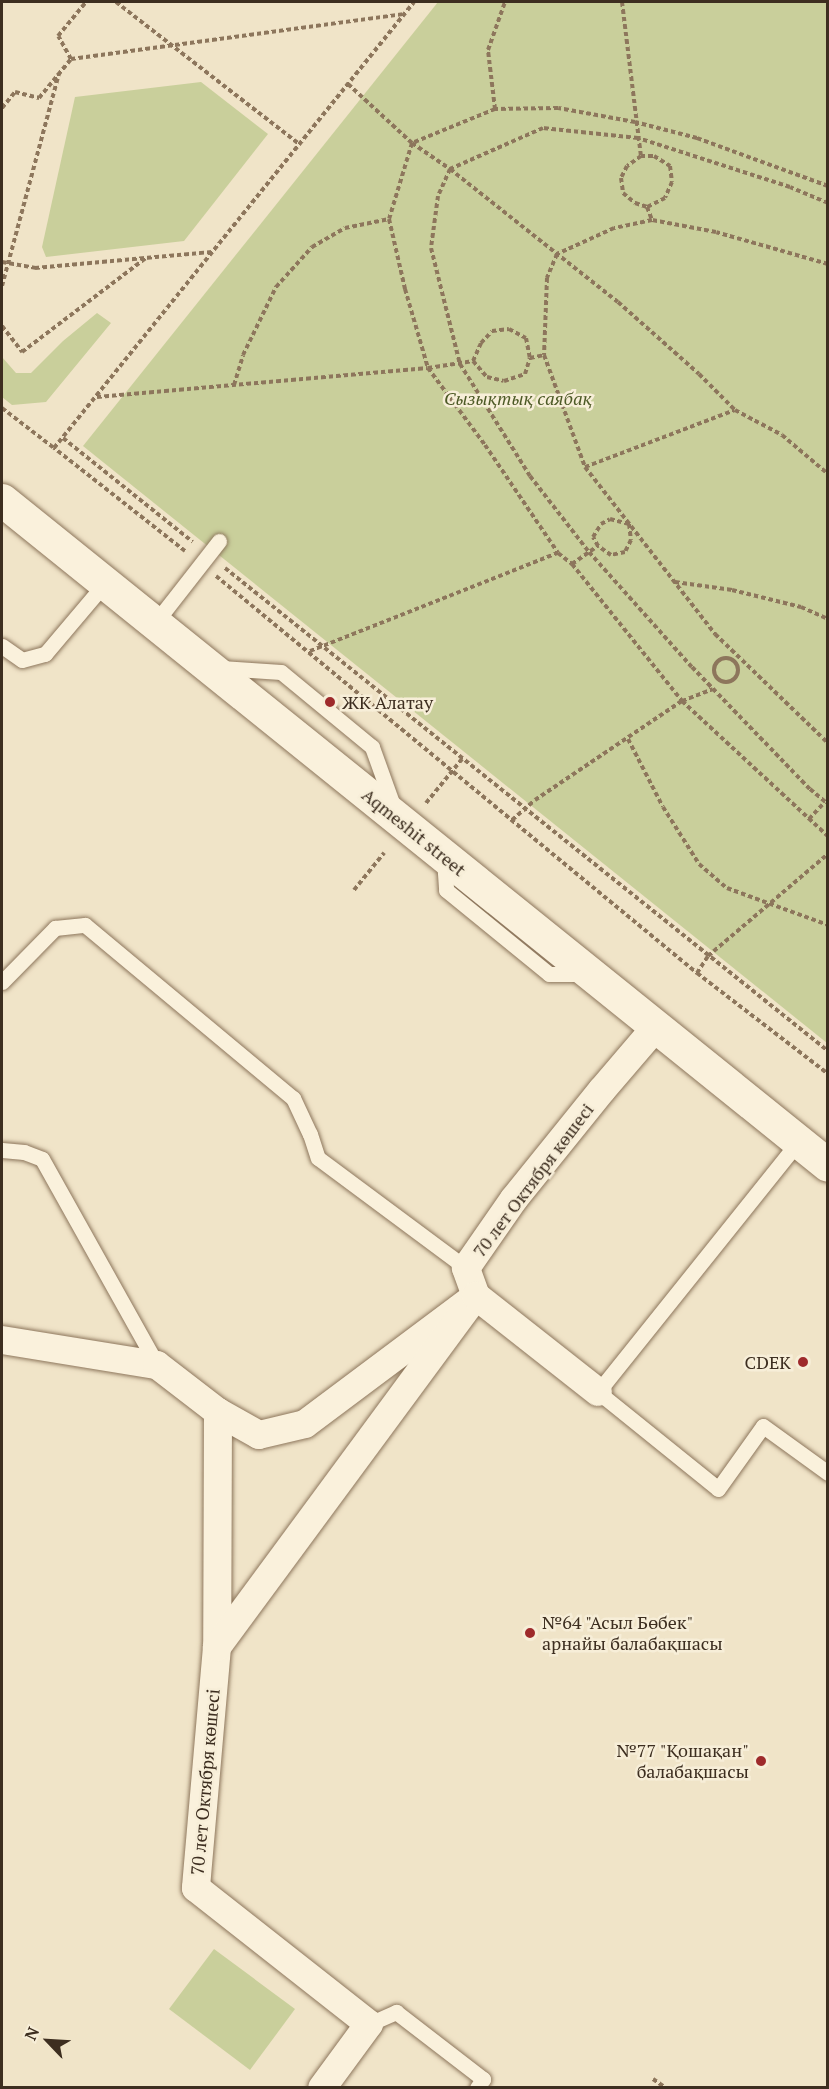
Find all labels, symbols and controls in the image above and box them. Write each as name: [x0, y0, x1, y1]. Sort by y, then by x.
park label: Сызықтық саябақ: [444, 387, 592, 409]
place label: ЖК Алатау: [342, 691, 433, 713]
marker: ЖК Алатау: [323, 695, 337, 709]
street label: Aqmeshit street: [358, 784, 470, 880]
street label: 70 лет Октября көшесі: [468, 1099, 598, 1261]
place label: CDEK: [745, 1351, 791, 1373]
marker: CDEK: [796, 1355, 810, 1369]
place label: №64 "Асыл Бөбек" арнайы балабақшасы: [542, 1612, 723, 1654]
marker: №64 "Асыл Бөбек" арнайы балабақшасы: [523, 1626, 537, 1640]
street label: 70 лет Октября көшесі: [186, 1688, 224, 1876]
place label: №77 "Қошақан" балабақшасы: [616, 1740, 749, 1782]
marker: №77 "Қошақан" балабақшасы: [754, 1754, 768, 1768]
north arrow: [18, 2011, 78, 2071]
text: N: [19, 2023, 44, 2044]

